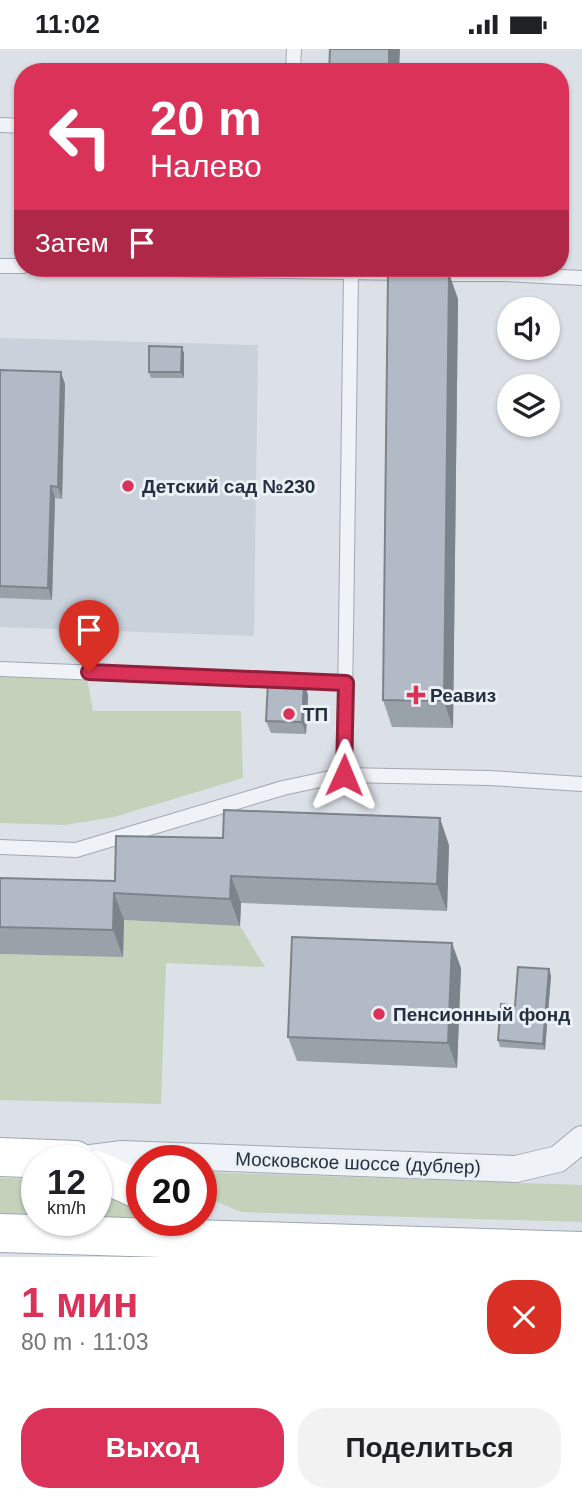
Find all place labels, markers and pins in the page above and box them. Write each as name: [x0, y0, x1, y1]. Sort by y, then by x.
place label: Детский сад №230: [142, 476, 315, 497]
marker: Детский сад №230: [120, 478, 136, 494]
pin: [59, 600, 119, 672]
place label: Реавиз: [430, 685, 496, 706]
marker: Реавиз: [408, 687, 424, 703]
place label: ТП: [303, 704, 328, 725]
marker: ТП: [281, 706, 297, 722]
place label: Пенсионный фонд: [393, 1004, 570, 1025]
marker: Пенсионный фонд: [371, 1006, 387, 1022]

